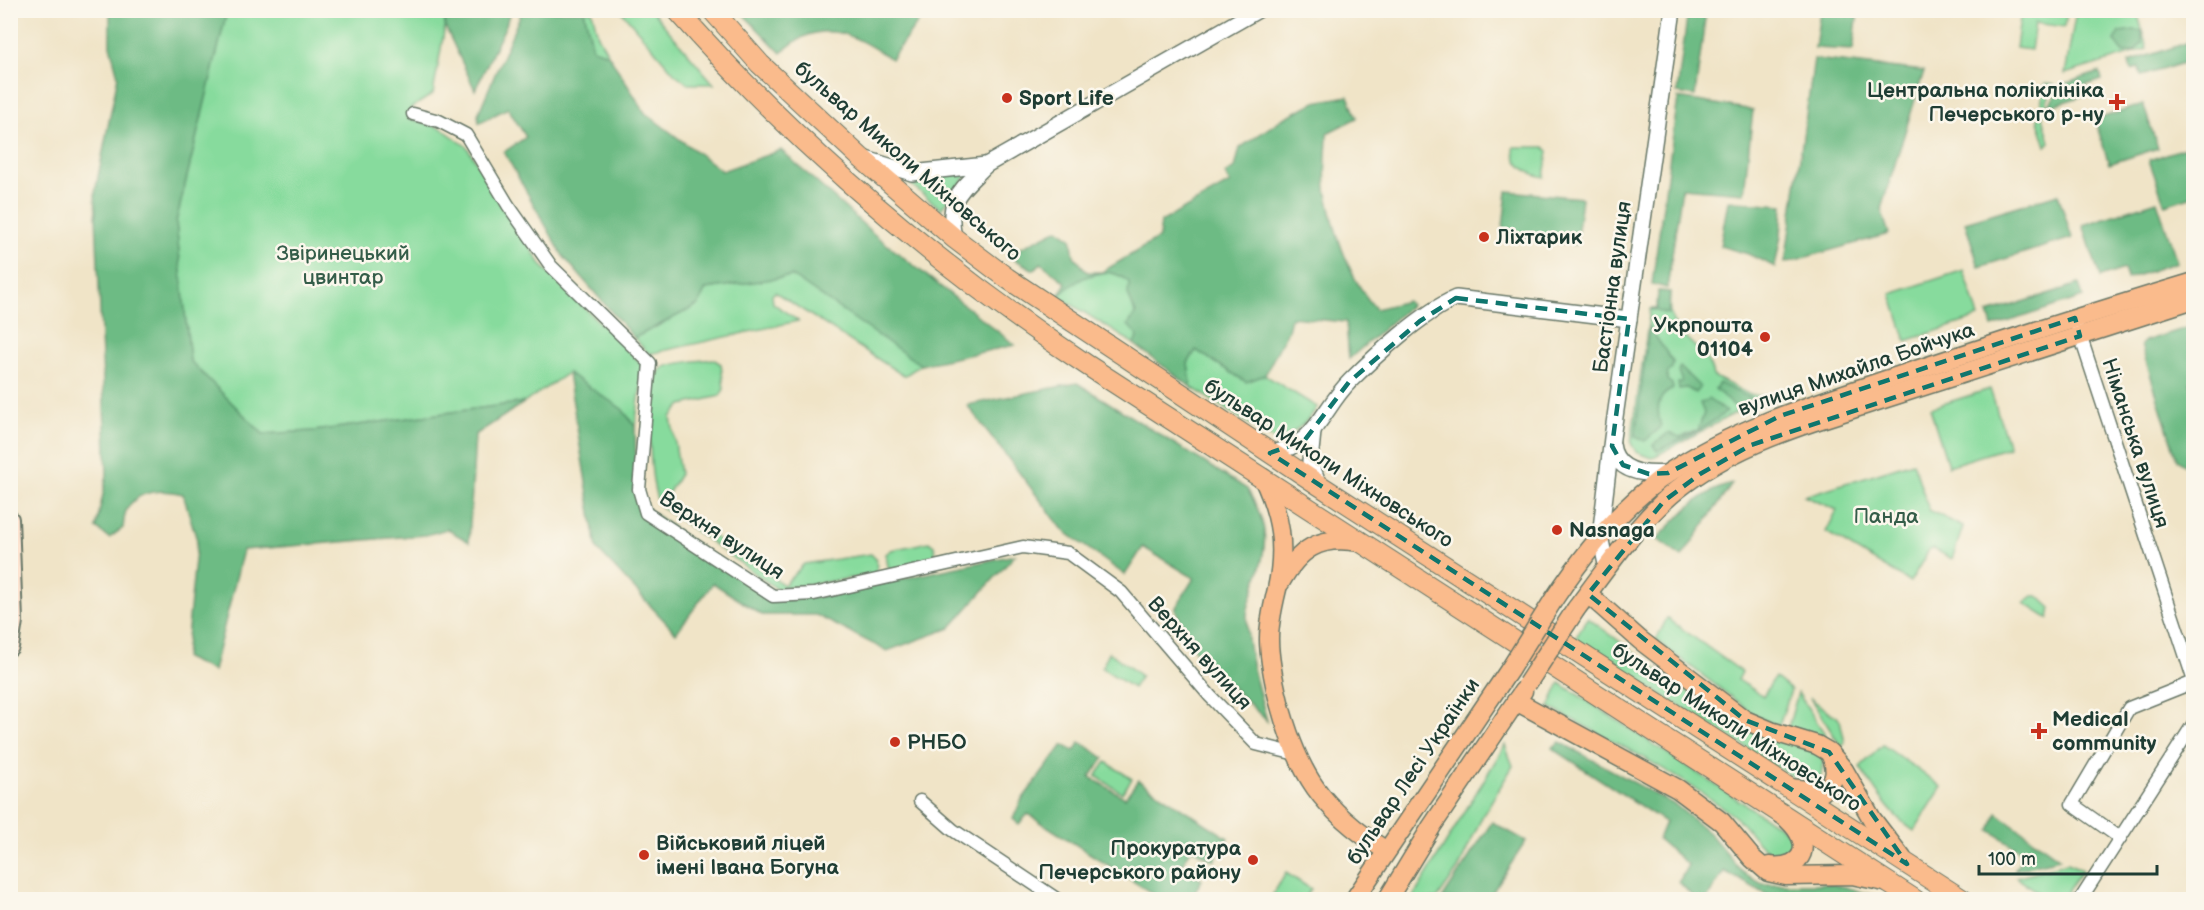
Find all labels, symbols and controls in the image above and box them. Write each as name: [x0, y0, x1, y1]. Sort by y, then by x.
street label: бульвар Миколи Міхновського: [789, 56, 1026, 267]
place label: Центральна поліклініка Печерського р-ну: [1867, 78, 2105, 127]
place label: Sport Life: [1019, 86, 1114, 111]
marker: Sport Life: [1000, 91, 1014, 105]
marker: Центральна поліклініка Печерського р-ну: [2108, 93, 2126, 111]
street label: Бастіонна вулиця: [1588, 199, 1637, 375]
place label: Ліхтарик: [1495, 225, 1583, 250]
marker: Ліхтарик: [1477, 230, 1491, 244]
park label: Звіринецький цвинтар: [276, 241, 410, 290]
place label: Укрпошта 01104: [1654, 313, 1754, 362]
street label: вулиця Михайла Бойчука: [1735, 317, 1978, 422]
marker: Укрпошта 01104: [1758, 330, 1772, 344]
street label: Німанська вулиця: [2096, 355, 2175, 531]
street label: бульвар Миколи Міхновського: [1200, 373, 1458, 553]
street label: Верхня вулиця: [655, 486, 789, 585]
park label: Панда: [1853, 504, 1919, 529]
place label: Nasnaga: [1569, 518, 1655, 543]
marker: Nasnaga: [1550, 523, 1564, 537]
street label: Верхня вулиця: [1142, 592, 1257, 715]
street label: бульвар Миколи Міхновського: [1608, 637, 1866, 817]
street label: бульвар Лесі Українки: [1342, 673, 1485, 869]
place label: Medical community: [2052, 707, 2157, 756]
marker: Medical community: [2030, 722, 2048, 740]
place label: РНБО: [907, 730, 967, 755]
marker: РНБО: [888, 735, 902, 749]
place label: Військовий ліцей імені Івана Богуна: [656, 831, 839, 880]
place label: Прокуратура Печерського району: [1038, 836, 1242, 885]
scale bar: [1979, 838, 2158, 876]
marker: Військовий ліцей імені Івана Богуна: [637, 848, 651, 862]
text: 100 m: [1988, 849, 2036, 870]
marker: Прокуратура Печерського району: [1246, 853, 1260, 867]

